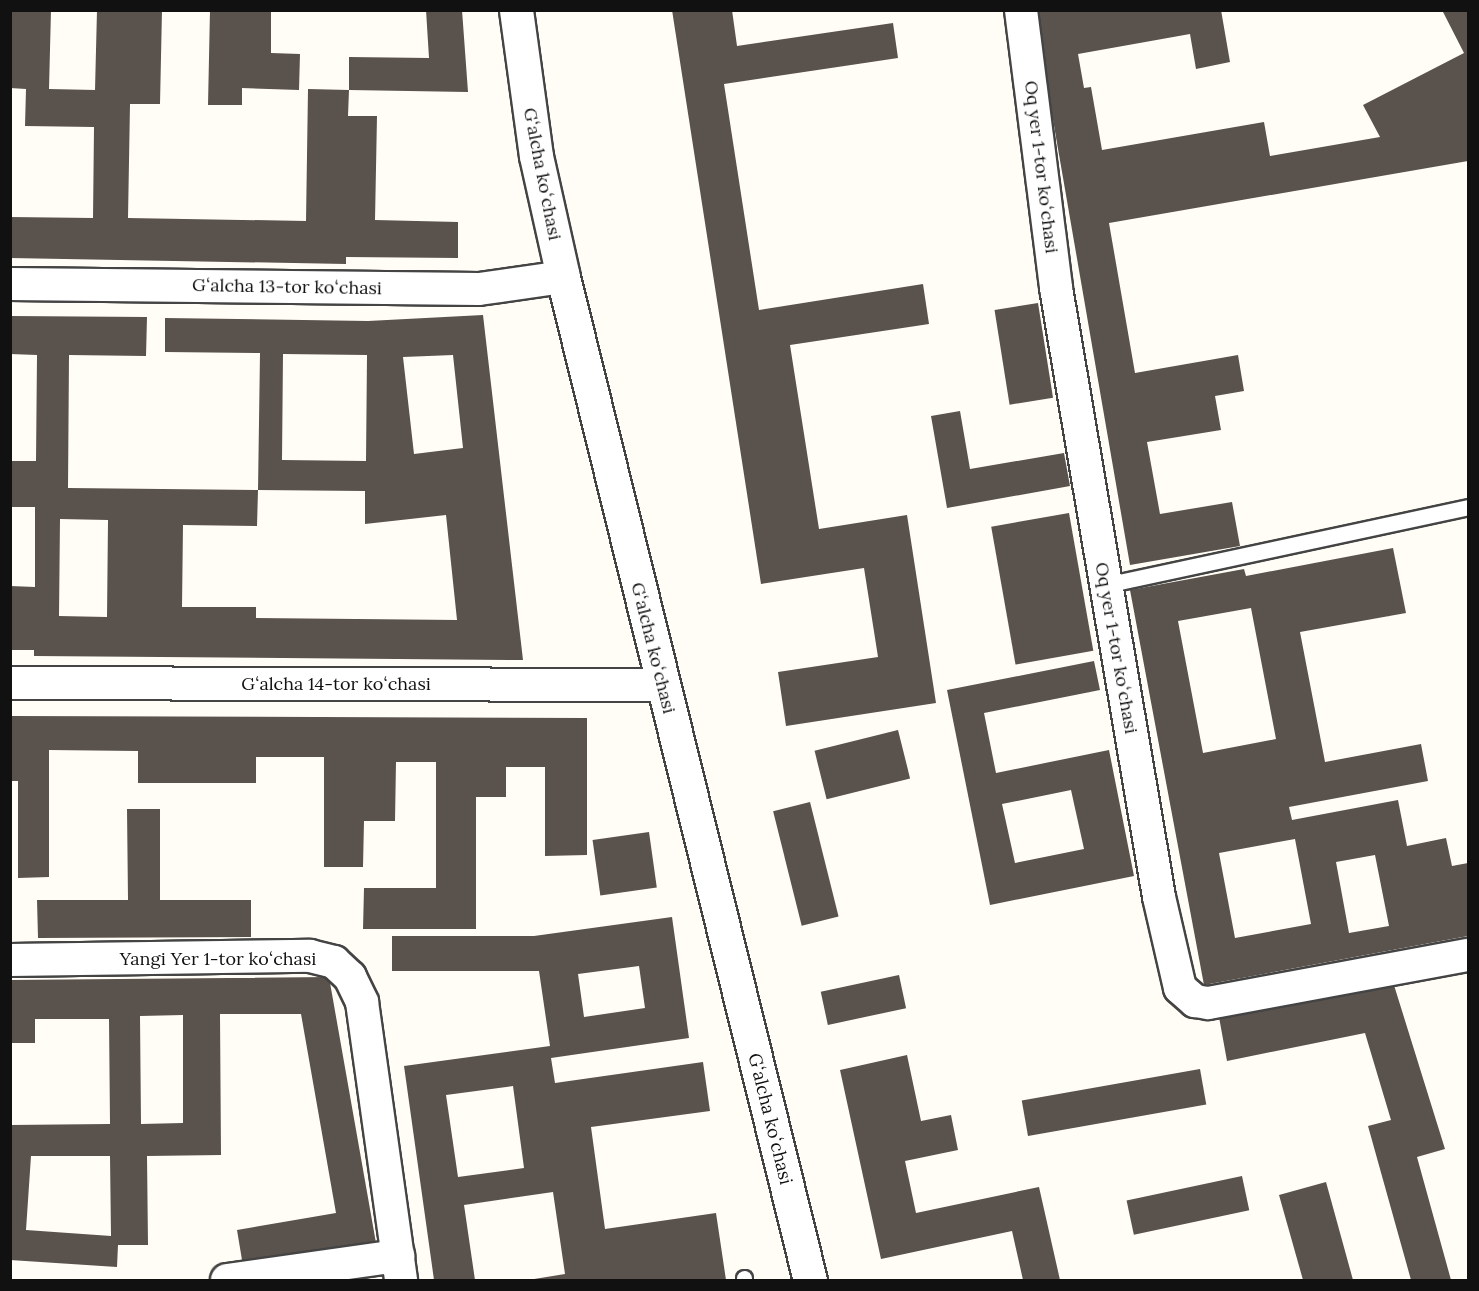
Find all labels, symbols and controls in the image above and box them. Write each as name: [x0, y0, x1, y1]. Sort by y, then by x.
street label: Oq yer 1-tor koʻchasi: [1020, 79, 1062, 255]
street label: Gʻalcha koʻchasi: [519, 106, 565, 242]
street label: Gʻalcha 13-tor koʻchasi: [192, 275, 382, 299]
street label: Oq yer 1-tor koʻchasi: [1090, 561, 1142, 735]
street label: Gʻalcha koʻchasi: [626, 580, 680, 716]
street label: Gʻalcha 14-tor koʻchasi: [241, 673, 431, 695]
street label: Yangi Yer 1-tor koʻchasi: [120, 948, 316, 970]
street label: Gʻalcha koʻchasi: [743, 1051, 797, 1187]

